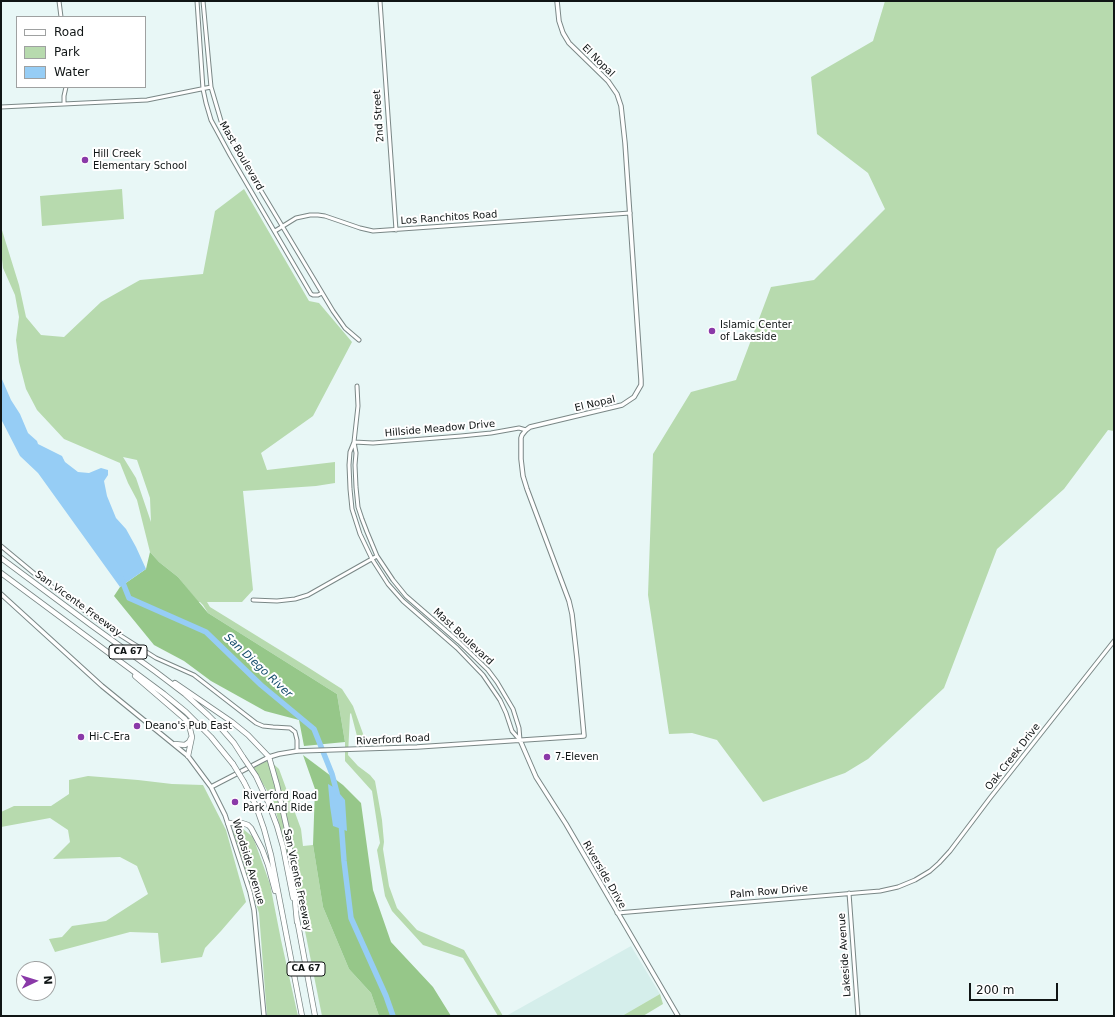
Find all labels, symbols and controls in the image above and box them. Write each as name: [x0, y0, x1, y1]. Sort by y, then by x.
legend: [16, 16, 146, 88]
text: Road: [54, 25, 84, 39]
street label: El Nopal: [579, 42, 617, 80]
text: Park: [54, 45, 80, 59]
text: Water: [54, 65, 89, 79]
street label: 2nd Street: [371, 89, 387, 143]
street label: Mast Boulevard: [216, 119, 266, 193]
place label: Hill Creek Elementary School: [93, 148, 187, 172]
marker: Hill Creek Elementary School: [80, 155, 90, 165]
street label: Los Ranchitos Road: [400, 209, 498, 227]
place label: Islamic Center of Lakeside: [720, 319, 792, 342]
marker: Islamic Center of Lakeside: [707, 326, 717, 336]
street label: El Nopal: [574, 394, 616, 414]
street label: Hillside Meadow Drive: [384, 418, 496, 440]
street label: San Vicente Freeway: [32, 569, 124, 639]
street label: Mast Boulevard: [431, 606, 495, 668]
water label: San Diego River: [221, 631, 295, 701]
road number: CA 67: [109, 645, 147, 659]
place label: Deano's Pub East: [145, 720, 232, 732]
marker: Deano's Pub East: [132, 721, 142, 731]
street label: Oak Creek Drive: [983, 721, 1043, 793]
place label: Hi-C-Era: [89, 731, 130, 743]
marker: Hi-C-Era: [76, 732, 86, 742]
street label: Riverford Road: [356, 732, 430, 748]
place label: 7-Eleven: [555, 751, 599, 763]
marker: 7-Eleven: [542, 752, 552, 762]
place label: Riverford Road Park And Ride: [243, 790, 317, 814]
marker: Riverford Road Park And Ride: [230, 797, 240, 807]
street label: Woodside Avenue: [229, 818, 267, 906]
street label: San Vicente Freeway: [280, 828, 314, 932]
street label: Riverside Drive: [580, 839, 628, 911]
street label: Palm Row Drive: [730, 883, 808, 901]
street label: Lakeside Avenue: [836, 913, 854, 997]
north arrow: [16, 961, 56, 1001]
road number: CA 67: [287, 962, 325, 976]
text: N: [41, 975, 54, 985]
scale bar: [971, 975, 1060, 1001]
text: 200 m: [976, 983, 1014, 997]

